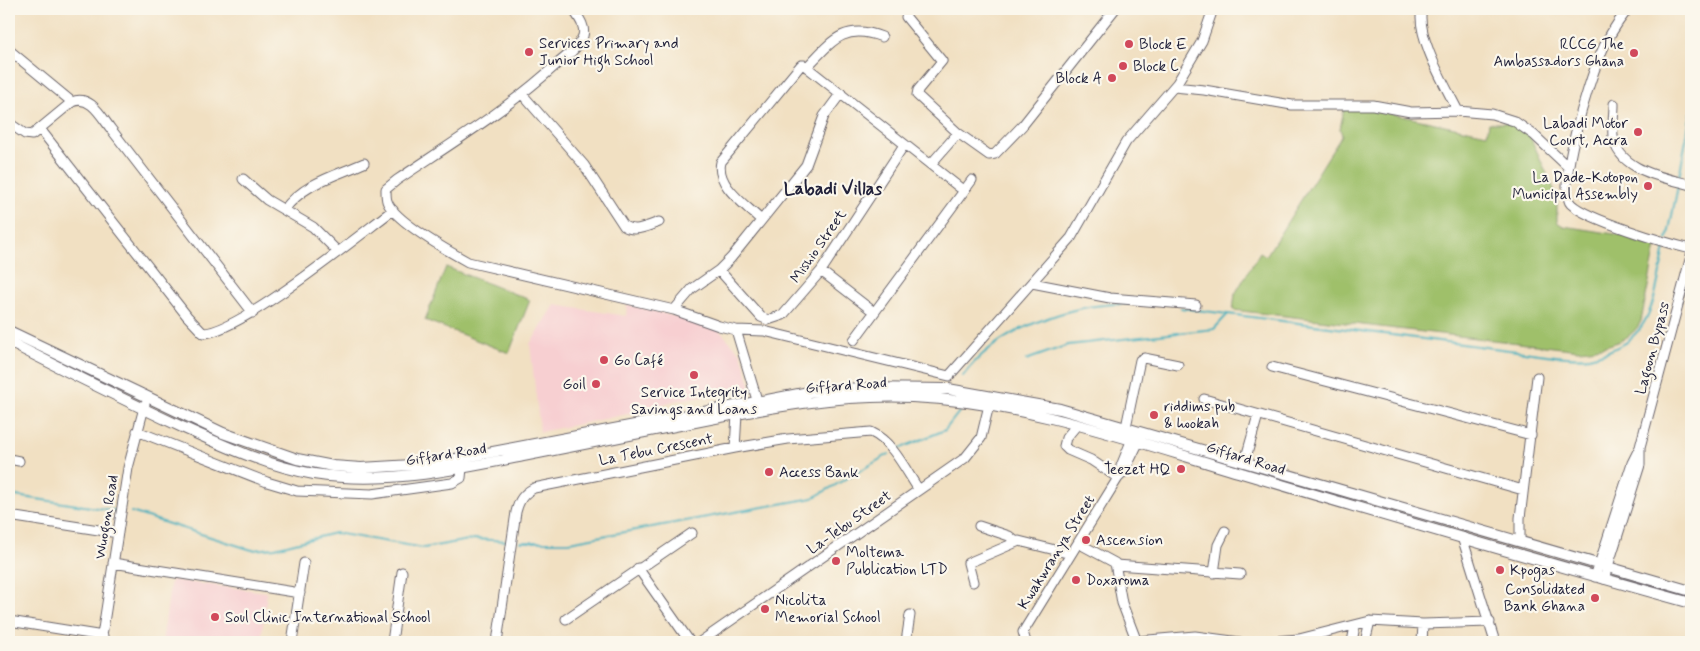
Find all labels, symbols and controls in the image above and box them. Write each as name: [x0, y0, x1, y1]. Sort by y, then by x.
place label: Services Primary and Junior High School: [539, 34, 679, 72]
place label: Block E: [1139, 35, 1187, 55]
place label: RCCG The Ambassadors Ghana: [1494, 35, 1624, 72]
marker: Block E: [1123, 38, 1135, 50]
marker: Services Primary and Junior High School: [523, 46, 535, 58]
marker: RCCG The Ambassadors Ghana: [1628, 47, 1640, 59]
place label: Block C: [1133, 57, 1179, 77]
marker: Block C: [1117, 60, 1129, 72]
place label: Block A: [1055, 69, 1102, 89]
marker: Block A: [1106, 72, 1118, 84]
place label: Labadi Motor Court, Accra: [1543, 114, 1628, 151]
marker: Labadi Motor Court, Accra: [1632, 126, 1644, 138]
place label: La Dade-Kotopon Municipal Assembly: [1512, 168, 1638, 205]
district label: Labadi Villas: [784, 177, 882, 201]
marker: La Dade-Kotopon Municipal Assembly: [1642, 180, 1654, 192]
street label: Mishio Street: [786, 206, 852, 287]
street label: Lagoon Bypass: [1631, 299, 1676, 397]
place label: Go Café: [614, 351, 663, 371]
marker: Go Café: [598, 354, 610, 366]
marker: Service Integrity Savings and Loans: [688, 369, 700, 381]
street label: Giffard Road: [805, 373, 888, 399]
place label: Goil: [563, 375, 586, 395]
marker: Goil: [590, 378, 602, 390]
place label: Service Integrity Savings and Loans: [631, 383, 757, 420]
place label: riddims pub & hookah: [1164, 397, 1235, 434]
marker: riddims pub & hookah: [1148, 409, 1160, 421]
street label: La Tebu Crescent: [597, 429, 715, 471]
street label: Giffard Road: [1204, 437, 1288, 480]
street label: Giffard Road: [404, 439, 488, 471]
place label: Teezet HQ: [1104, 460, 1171, 480]
place label: Access Bank: [779, 463, 859, 483]
marker: Teezet HQ: [1175, 463, 1187, 475]
marker: Access Bank: [763, 466, 775, 478]
street label: Wuogon Road: [90, 474, 124, 561]
street label: La-Tebu Street: [803, 486, 896, 559]
street label: Kwakwranya Street: [1014, 491, 1100, 613]
place label: Ascension: [1096, 531, 1163, 551]
marker: Ascension: [1080, 534, 1092, 546]
place label: Moltema Publication LTD: [846, 543, 948, 580]
marker: Moltema Publication LTD: [830, 555, 842, 567]
place label: Kpogas: [1510, 561, 1555, 582]
marker: Kpogas: [1494, 564, 1506, 576]
place label: Doxaroma: [1086, 571, 1150, 591]
marker: Doxaroma: [1070, 574, 1082, 586]
place label: Consolidated Bank Ghana: [1504, 580, 1585, 617]
place label: Nicolita Memorial School: [775, 591, 881, 628]
marker: Consolidated Bank Ghana: [1589, 592, 1601, 604]
marker: Nicolita Memorial School: [759, 603, 771, 615]
place label: Soul Clinic International School: [225, 608, 431, 628]
marker: Soul Clinic International School: [209, 611, 221, 623]

